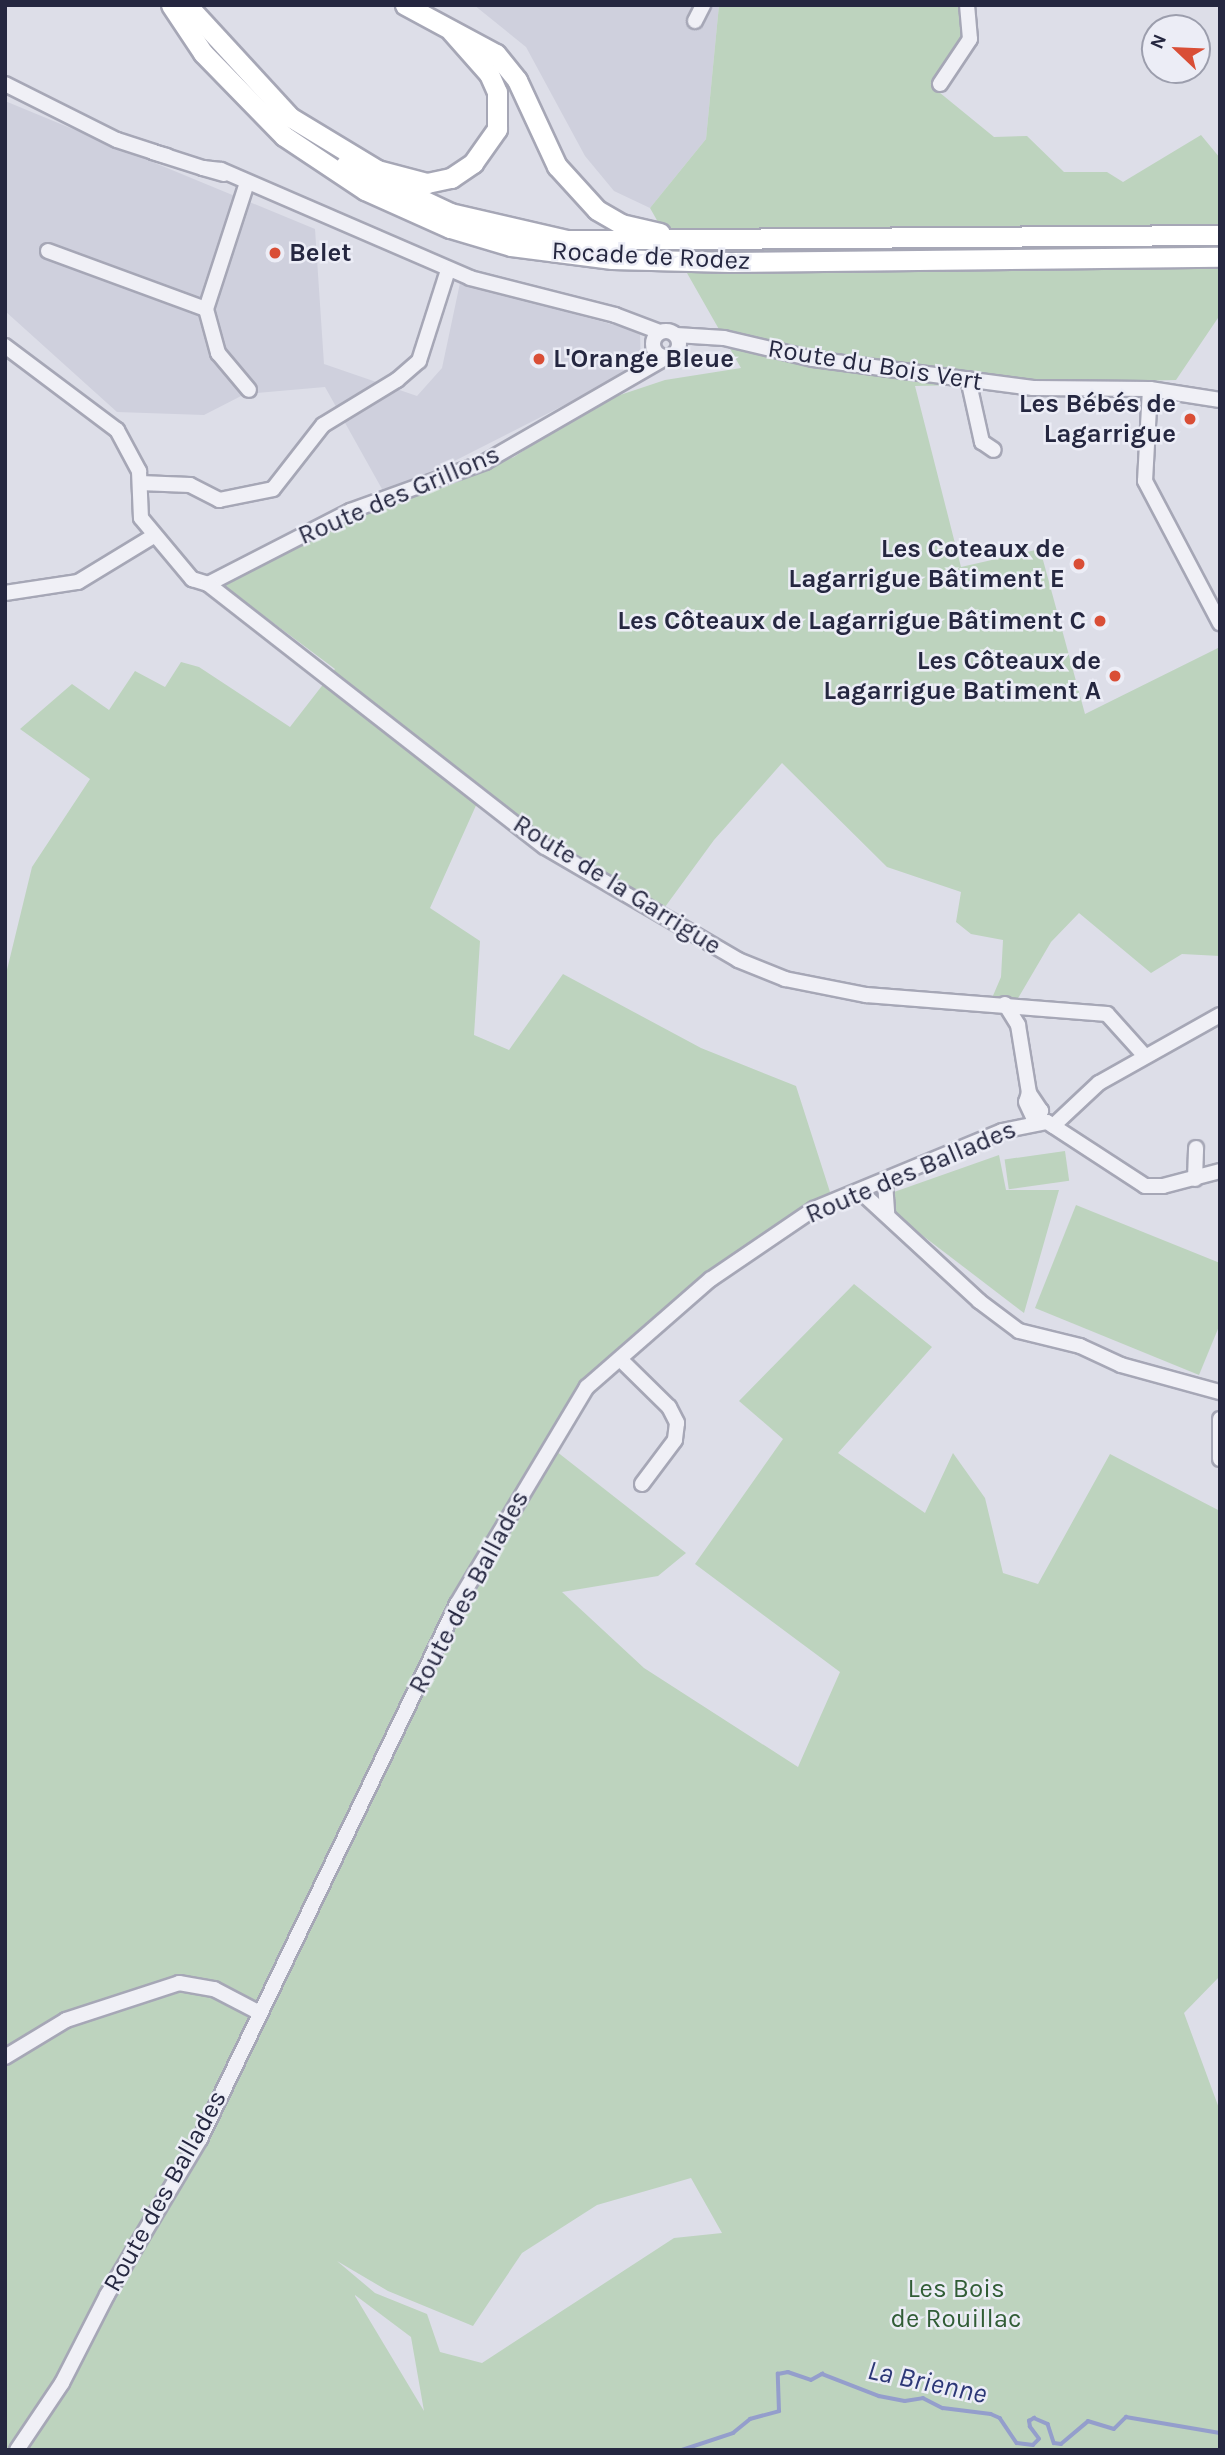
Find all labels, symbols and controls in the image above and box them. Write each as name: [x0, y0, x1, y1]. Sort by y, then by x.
north arrow: [1141, 14, 1211, 84]
text: N: [1146, 31, 1171, 52]
street label: Rocade de Rodez: [551, 235, 751, 277]
place label: Belet: [289, 237, 352, 269]
marker: Belet: [267, 245, 283, 261]
street label: Route du Bois Vert: [766, 333, 984, 397]
place label: L'Orange Bleue: [553, 343, 734, 375]
marker: L'Orange Bleue: [531, 351, 547, 367]
place label: Les Bébés de Lagarrigue: [1019, 388, 1176, 450]
marker: Les Bébés de Lagarrigue: [1182, 411, 1198, 427]
street label: Route des Grillons: [294, 438, 504, 552]
place label: Les Coteaux de Lagarrigue Bâtiment E: [788, 533, 1065, 594]
marker: Les Coteaux de Lagarrigue Bâtiment E: [1071, 556, 1087, 572]
place label: Les Côteaux de Lagarrigue Bâtiment C: [617, 605, 1086, 637]
marker: Les Côteaux de Lagarrigue Bâtiment C: [1092, 613, 1108, 629]
place label: Les Côteaux de Lagarrigue Batiment A: [823, 645, 1101, 706]
marker: Les Côteaux de Lagarrigue Batiment A: [1107, 668, 1123, 684]
street label: Route de la Garrigue: [507, 808, 727, 962]
street label: Route des Ballades: [801, 1114, 1021, 1230]
street label: Route des Ballades: [402, 1485, 536, 1699]
street label: Route des Ballades: [97, 2085, 233, 2297]
park label: Les Bois de Rouillac: [891, 2273, 1021, 2334]
water label: La Brienne: [864, 2353, 990, 2411]

